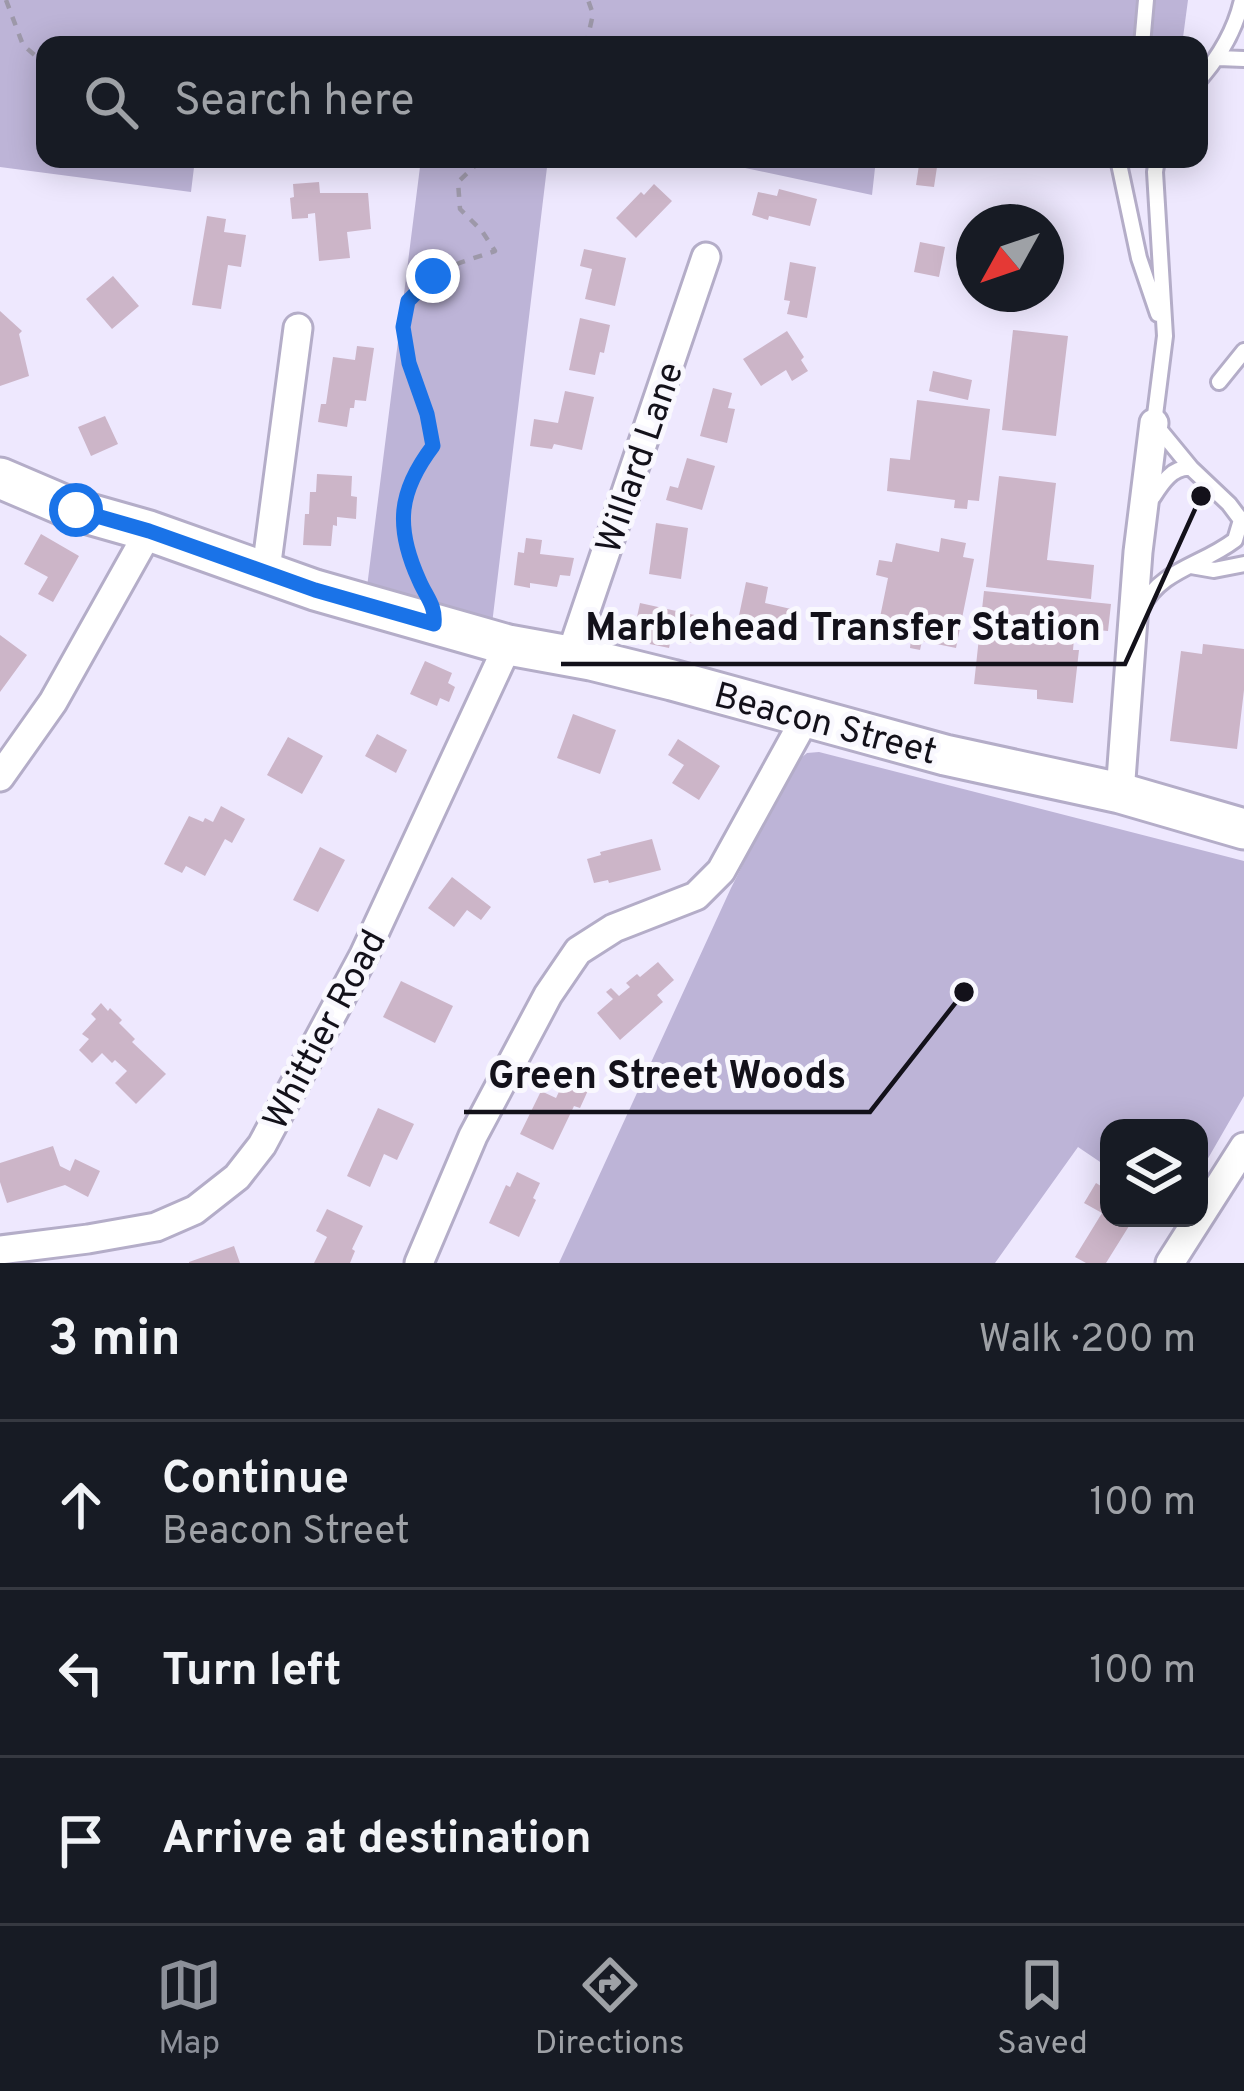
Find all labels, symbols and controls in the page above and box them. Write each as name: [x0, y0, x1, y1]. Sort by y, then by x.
search box: [36, 36, 1208, 168]
icon: search: [78, 69, 144, 135]
text: Search here: [174, 74, 414, 131]
north arrow: [956, 204, 1064, 312]
route end: [406, 249, 460, 303]
street label: Willard Lane: [588, 357, 696, 560]
route start: [49, 483, 103, 537]
callout: Marblehead Transfer Station: [561, 589, 1125, 664]
text: Marblehead Transfer Station: [585, 606, 1101, 655]
street label: Beacon Street: [709, 674, 941, 778]
street label: Whittier Road: [255, 923, 399, 1139]
callout: Green Street Woods: [464, 1037, 870, 1112]
text: Green Street Woods: [488, 1054, 846, 1103]
map controls: [1100, 1119, 1208, 1227]
button: layers: [1100, 1119, 1208, 1227]
text: 3 min: [48, 1309, 181, 1374]
text: Walk · 200 m: [979, 1317, 1196, 1366]
text: Continue: [162, 1452, 349, 1509]
icon: ahead: [48, 1472, 114, 1538]
text: 100 m: [1089, 1480, 1196, 1529]
text: Beacon Street: [162, 1509, 410, 1558]
icon: left: [48, 1640, 114, 1706]
text: Turn left: [162, 1644, 341, 1701]
text: 100 m: [1089, 1648, 1196, 1697]
icon: arrive: [48, 1808, 114, 1874]
text: Arrive at destination: [162, 1812, 592, 1869]
tab: Map: [156, 1952, 222, 2066]
tab: Directions: [535, 1952, 685, 2066]
tab: Saved: [997, 1952, 1088, 2066]

